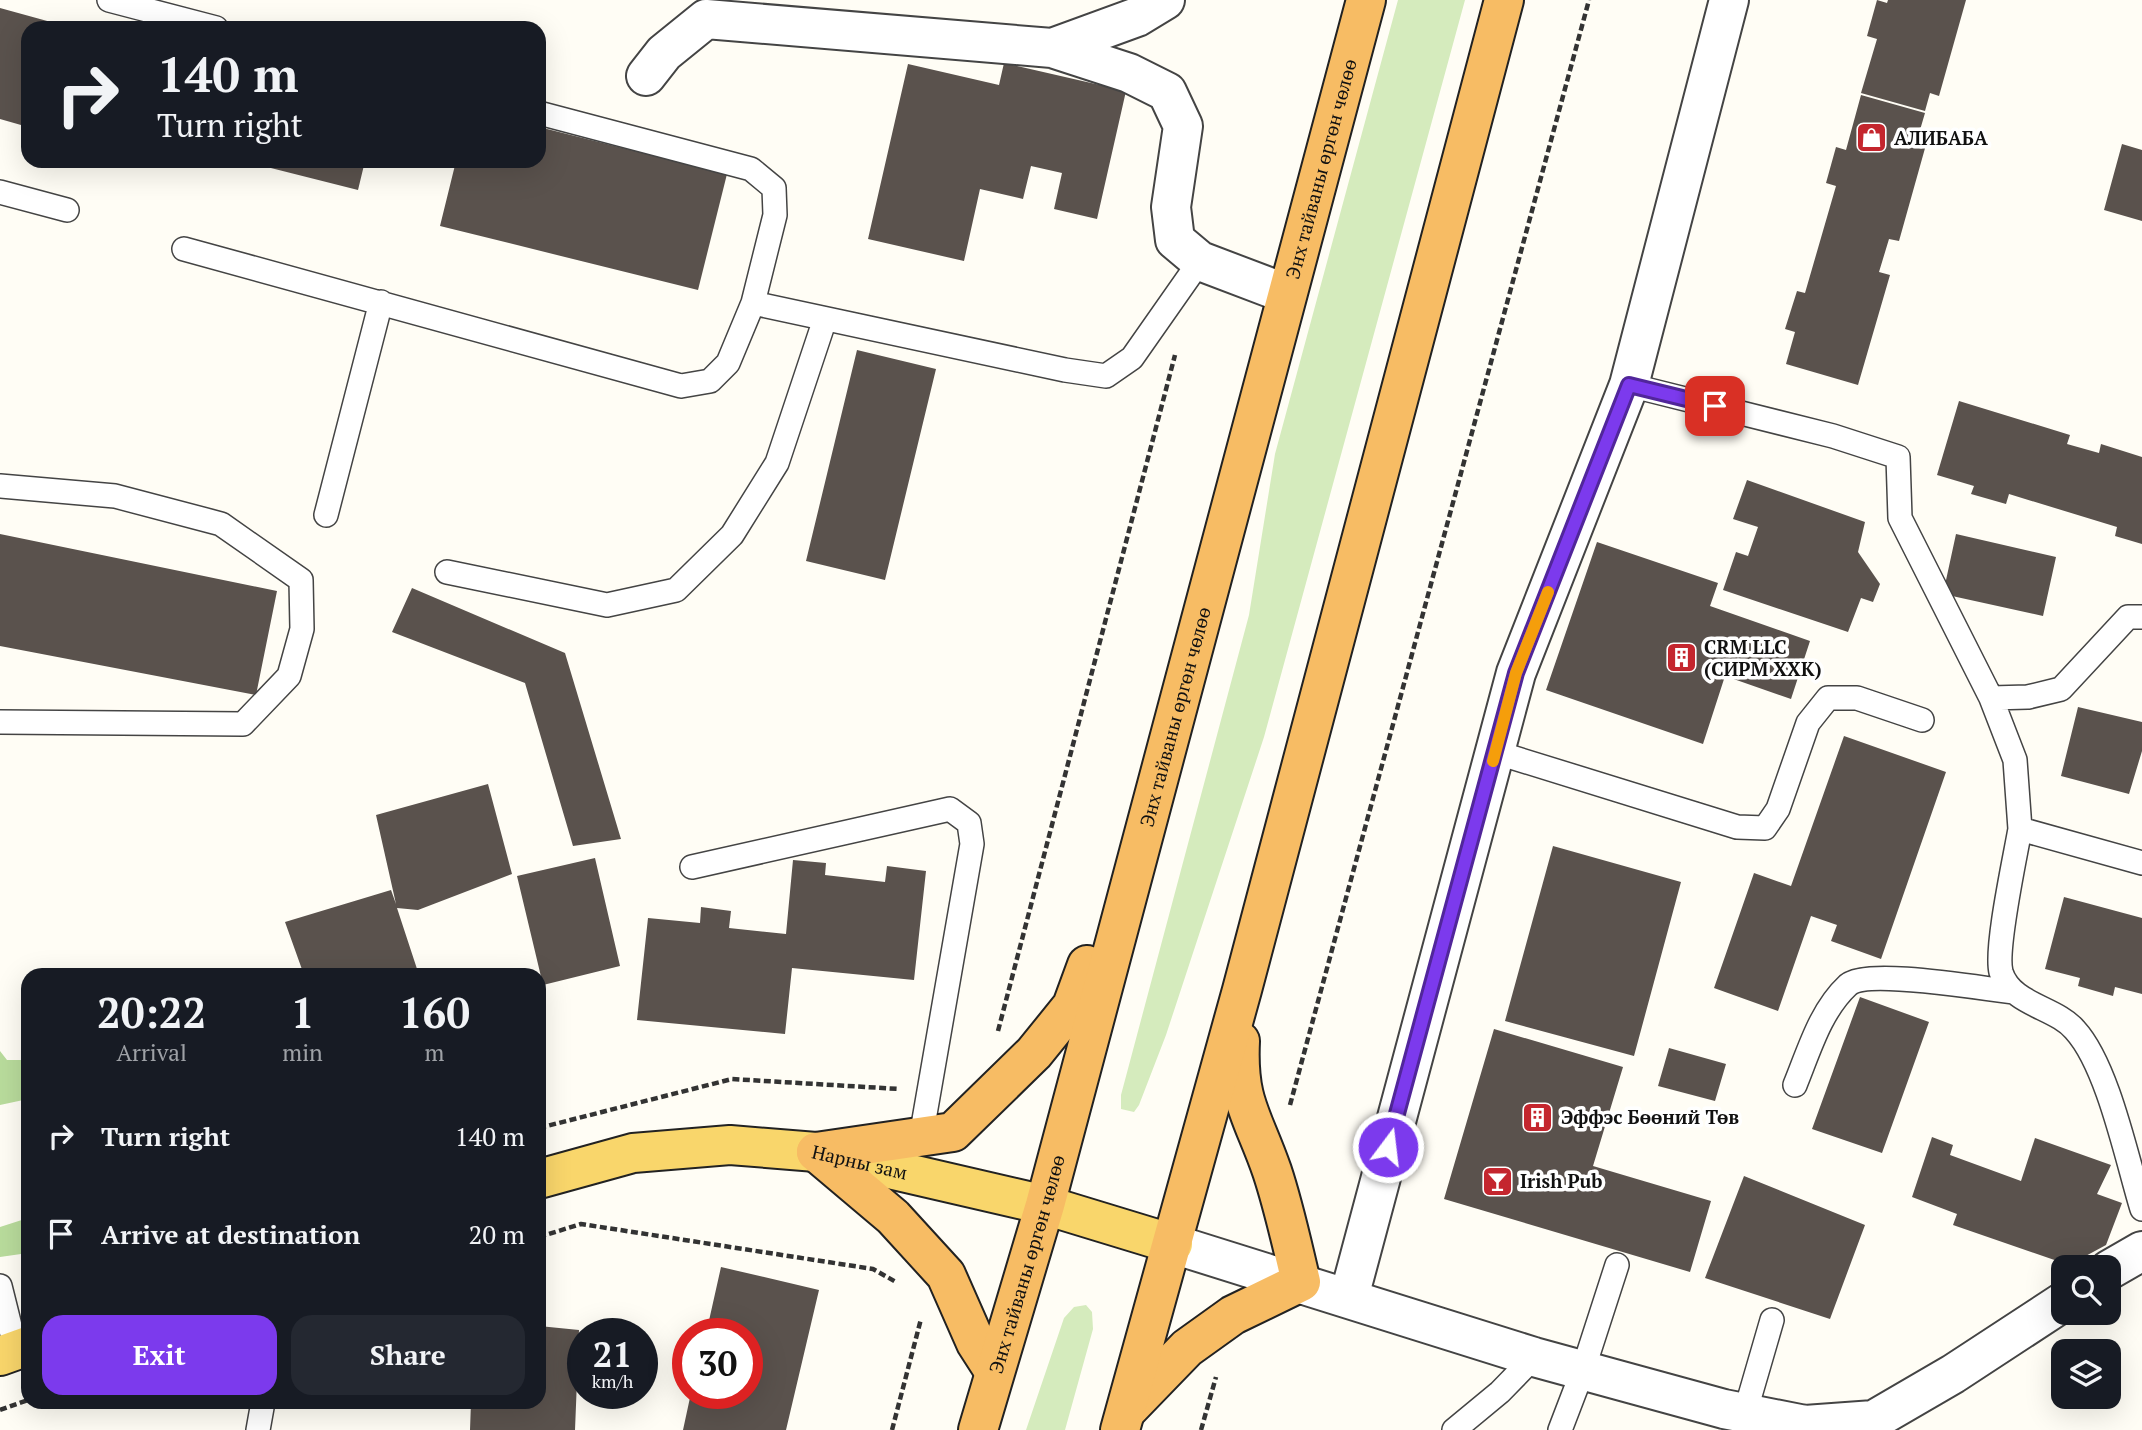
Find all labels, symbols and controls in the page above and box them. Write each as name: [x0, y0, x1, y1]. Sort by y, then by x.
text: 140 m: [157, 41, 299, 106]
icon: right: [42, 49, 133, 140]
street label: Энх тайваны өргөн чөлөө: [1279, 56, 1362, 282]
text: Turn right: [157, 104, 303, 146]
shop icon: АЛИБАБА: [1854, 121, 1888, 155]
place label: АЛИБАБА: [1894, 125, 1988, 150]
pin: [1685, 376, 1745, 436]
icon: arrive: [1696, 387, 1734, 425]
street label: Энх тайваны өргөн чөлөө: [1133, 604, 1216, 829]
place label: CRM LLC (СИРМ ХХК): [1704, 634, 1822, 681]
building icon: CRM LLC (СИРМ ХХК): [1664, 641, 1698, 675]
text: 20:22: [97, 984, 206, 1040]
text: 1: [291, 984, 314, 1040]
text: 160: [399, 984, 470, 1040]
text: Arrival: [116, 1037, 187, 1068]
text: min: [282, 1037, 323, 1068]
text: m: [424, 1037, 444, 1068]
building icon: Эффэс Бөөний Төв: [1521, 1100, 1555, 1134]
place label: Эффэс Бөөний Төв: [1561, 1104, 1739, 1129]
position arrow: [1351, 1110, 1425, 1184]
icon: right: [42, 1117, 80, 1155]
text: Turn right: [101, 1119, 230, 1153]
text: 140 m: [455, 1119, 525, 1153]
street label: Нарны зам: [810, 1138, 910, 1185]
street label: Энх тайваны өргөн чөлөө: [983, 1152, 1070, 1376]
bar icon: Irish Pub: [1480, 1164, 1514, 1198]
place label: Irish Pub: [1520, 1168, 1602, 1193]
icon: arrive: [42, 1215, 80, 1253]
text: Arrive at destination: [101, 1217, 360, 1251]
text: 20 m: [469, 1217, 525, 1251]
map controls: [2051, 1255, 2121, 1409]
button: search: [2051, 1255, 2121, 1325]
button: Exit: [42, 1315, 277, 1395]
button: Share: [291, 1315, 525, 1395]
speed limit sign: 30: [672, 1318, 763, 1409]
text: 21: [593, 1331, 632, 1377]
button: layers: [2051, 1339, 2121, 1409]
text: km/h: [592, 1369, 633, 1393]

